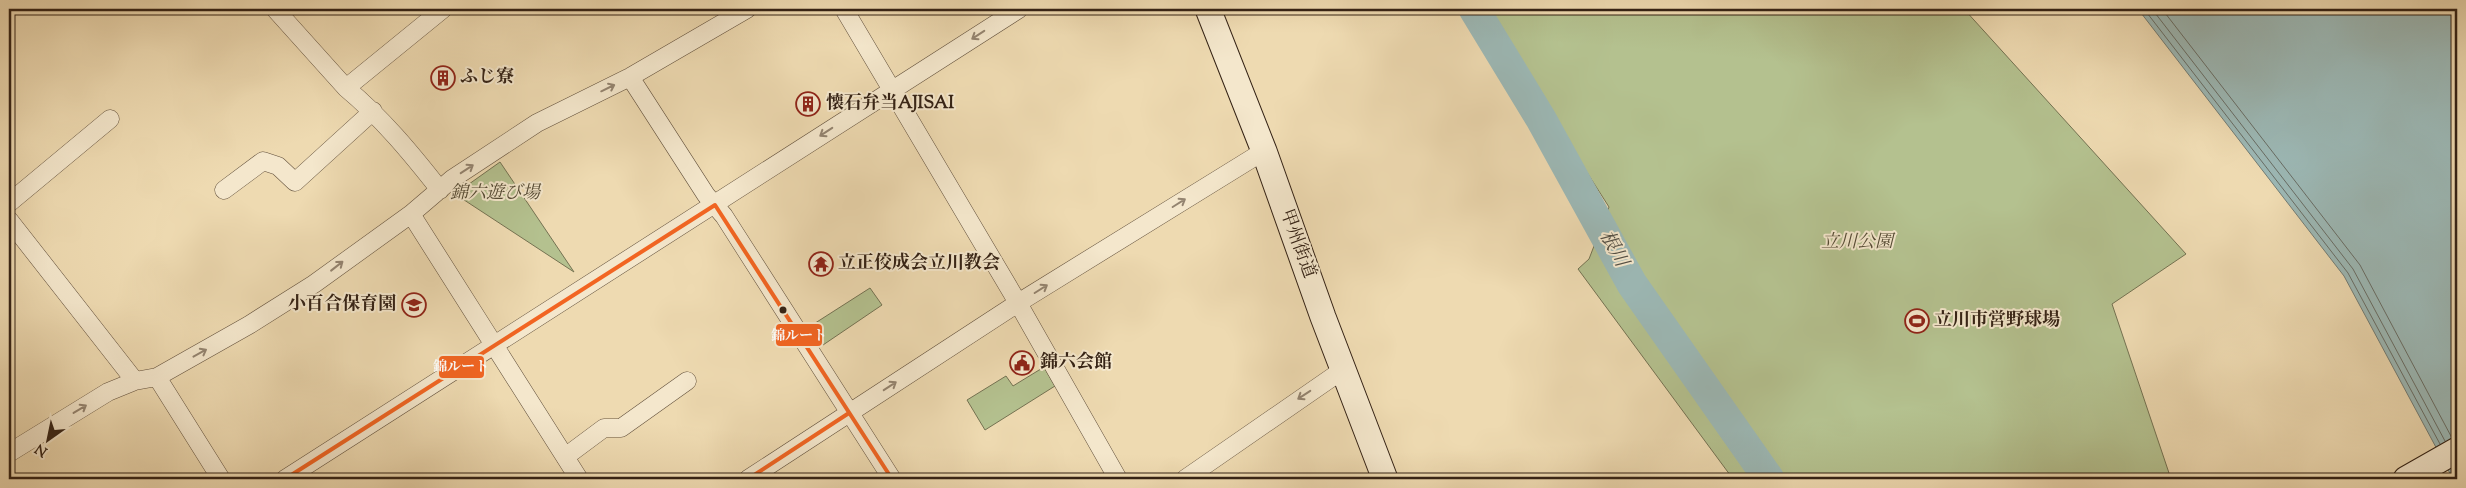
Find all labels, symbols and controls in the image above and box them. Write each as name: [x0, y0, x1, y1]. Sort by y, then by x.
one-way arrow: [971, 30, 985, 40]
building icon: ふじ寮: [430, 65, 456, 91]
place label: ふじ寮: [460, 65, 514, 91]
one-way arrow: [600, 83, 615, 92]
building icon: 懐石弁当AJISAI: [795, 91, 821, 117]
place label: 懐石弁当AJISAI: [826, 91, 954, 117]
one-way arrow: [820, 128, 834, 138]
one-way arrow: [460, 164, 474, 174]
park label: 錦六遊び場: [450, 181, 542, 207]
one-way arrow: [1172, 198, 1186, 208]
street label: 甲州街道: [1272, 206, 1322, 282]
water label: 根川: [1592, 226, 1635, 274]
park label: 立川公園: [1821, 230, 1896, 256]
temple icon: 立正佼成会立川教会: [808, 251, 834, 277]
place label: 立正佼成会立川教会: [838, 251, 1000, 277]
one-way arrow: [330, 261, 344, 271]
one-way arrow: [1033, 283, 1047, 293]
place label: 小百合保育園: [288, 292, 396, 318]
school or university icon: 小百合保育園: [401, 292, 427, 318]
unlabelled marker: [778, 305, 788, 315]
sports icon: 立川市営野球場: [1904, 308, 1930, 334]
place label: 立川市営野球場: [1934, 308, 2060, 334]
line badge: 錦ルート: [775, 323, 823, 347]
text: 錦ルート: [771, 327, 827, 347]
one-way arrow: [192, 347, 206, 357]
public building icon: 錦六会館: [1009, 350, 1035, 376]
place label: 錦六会館: [1040, 350, 1112, 376]
line badge: 錦ルート: [438, 355, 485, 379]
text: 錦ルート: [433, 358, 489, 378]
one-way arrow: [882, 381, 896, 391]
one-way arrow: [1297, 391, 1311, 401]
one-way arrow: [72, 403, 86, 413]
north arrow: [22, 416, 72, 466]
text: N: [32, 438, 52, 461]

